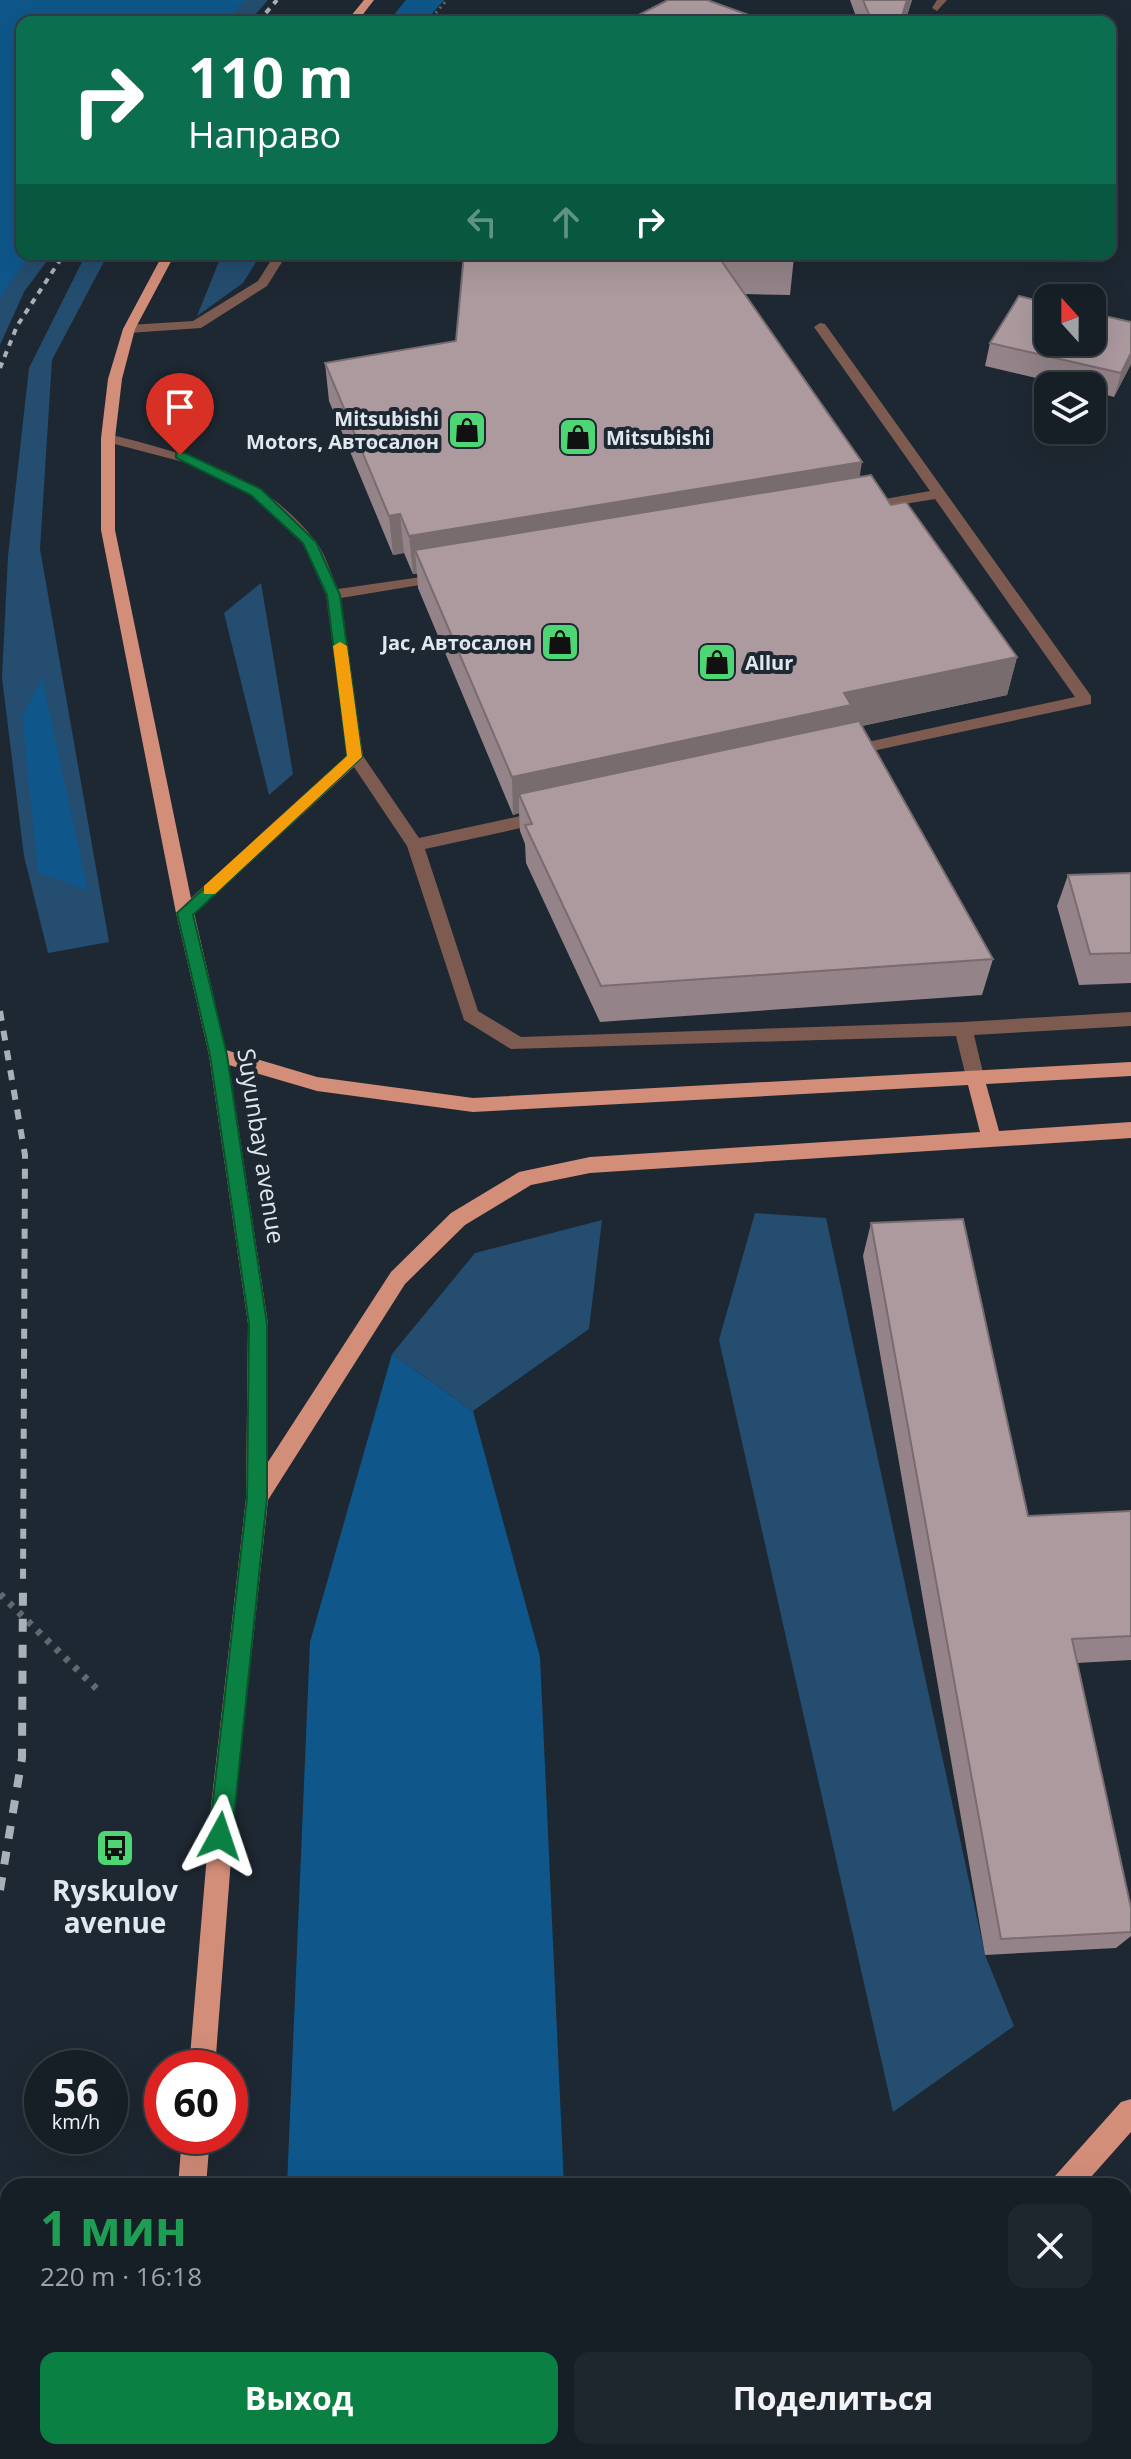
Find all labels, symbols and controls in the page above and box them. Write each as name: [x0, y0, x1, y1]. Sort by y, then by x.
text: 110 m: [188, 38, 354, 114]
icon: right: [56, 48, 160, 152]
text: Направо: [188, 110, 341, 159]
icon: left: [460, 200, 504, 244]
icon: ahead: [544, 200, 588, 244]
icon: right: [628, 200, 672, 244]
north arrow: [1034, 284, 1106, 356]
map controls: [1034, 284, 1106, 444]
button: layers: [1034, 372, 1106, 444]
pin: [146, 373, 214, 455]
icon: arrive: [158, 385, 202, 429]
place label: Mitsubishi Motors, Автосалон: [246, 405, 439, 455]
shop icon: Mitsubishi Motors, Автосалон: [446, 409, 488, 451]
shop icon: Mitsubishi: [557, 416, 599, 458]
place label: Mitsubishi: [606, 424, 711, 451]
shop icon: Jac, Автосалон: [539, 621, 581, 663]
place label: Jac, Автосалон: [379, 629, 532, 656]
shop icon: Allur: [696, 641, 738, 683]
place label: Allur: [745, 649, 793, 676]
street label: Suyunbay avenue: [230, 1046, 294, 1246]
position arrow: [178, 1794, 262, 1878]
bus stop icon: Ryskulov avenue: [94, 1827, 136, 1869]
place label: Ryskulov avenue: [52, 1871, 178, 1941]
speed limit sign: 60: [144, 2050, 248, 2154]
text: 56: [53, 2064, 99, 2119]
text: km/h: [52, 2108, 100, 2135]
text: 1 мин: [40, 2195, 187, 2260]
button: close: [1008, 2204, 1092, 2288]
text: 220 m · 16:18: [40, 2258, 202, 2294]
button: Выход: [40, 2352, 558, 2444]
button: Поделиться: [574, 2352, 1092, 2444]

